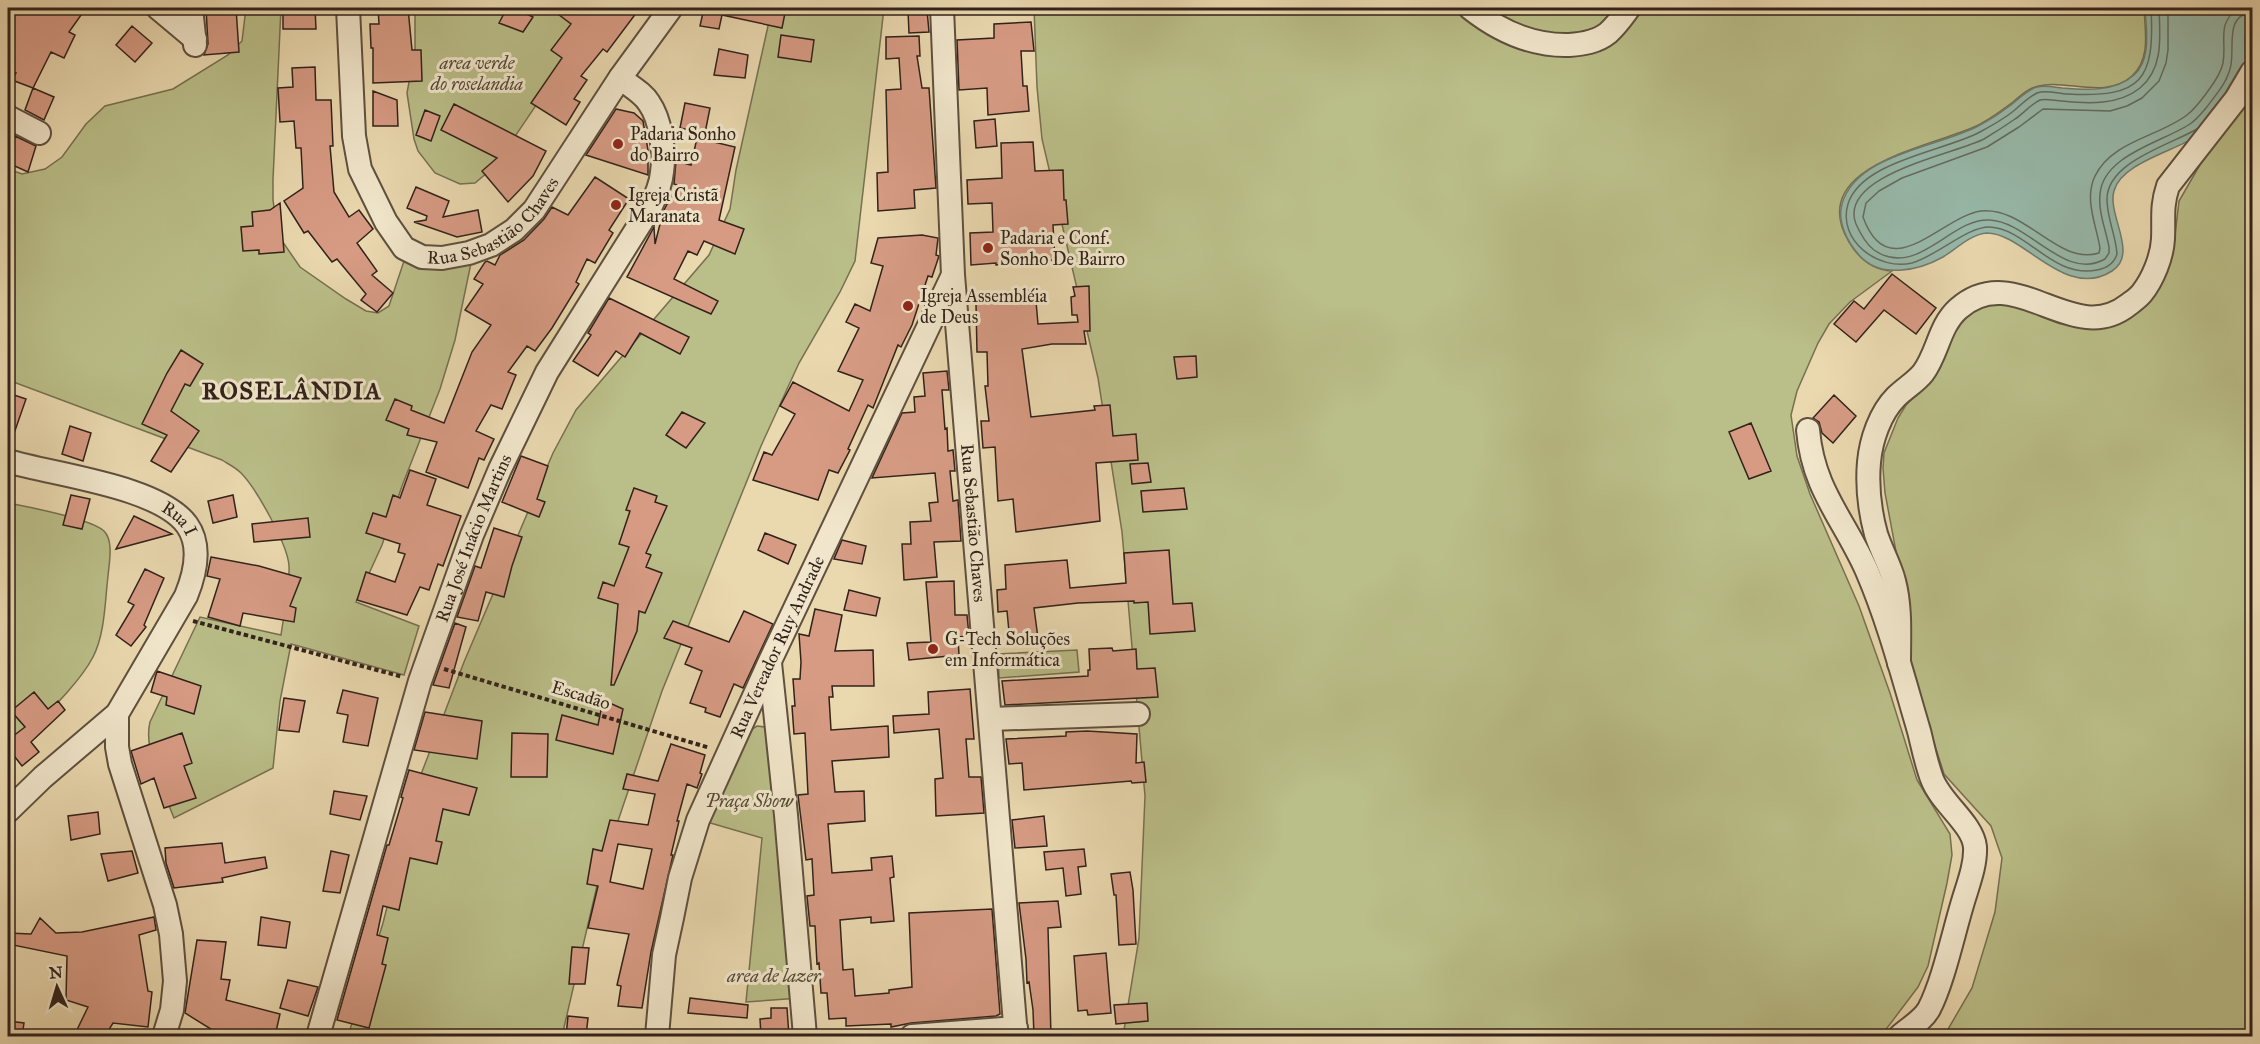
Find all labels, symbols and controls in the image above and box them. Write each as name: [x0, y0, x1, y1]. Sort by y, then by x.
park label: area verde do roselandia: [430, 52, 524, 95]
place label: Padaria Sonho do Bairro: [630, 123, 736, 166]
marker: Padaria Sonho do Bairro: [611, 137, 625, 151]
street label: Rua Sebastião Chaves: [427, 173, 564, 269]
place label: Igreja Cristã Maranata: [628, 184, 719, 227]
marker: Igreja Cristã Maranata: [609, 198, 623, 212]
place label: Padaria e Conf. Sonho De Bairro: [1000, 227, 1125, 270]
marker: Padaria e Conf. Sonho De Bairro: [981, 241, 995, 255]
place label: Igreja Assembléia de Deus: [920, 285, 1048, 328]
marker: Igreja Assembléia de Deus: [901, 299, 915, 313]
district label: ROSELÂNDIA: [202, 376, 382, 406]
street label: Rua Sebastião Chaves: [956, 443, 991, 603]
street label: Rua José Inácio Martins: [431, 450, 517, 625]
street label: Rua I: [158, 496, 202, 540]
street label: Rua Vereador Ruy Andrade: [725, 552, 829, 742]
place label: G-Tech Soluções em Informática: [945, 628, 1070, 671]
marker: G-Tech Soluções em Informática: [926, 642, 940, 656]
street label: Escadão: [549, 676, 613, 714]
park label: Praça Show: [705, 790, 794, 812]
north arrow: [27, 957, 87, 1017]
text: N: [49, 963, 64, 982]
park label: area de lazer: [726, 965, 822, 987]

